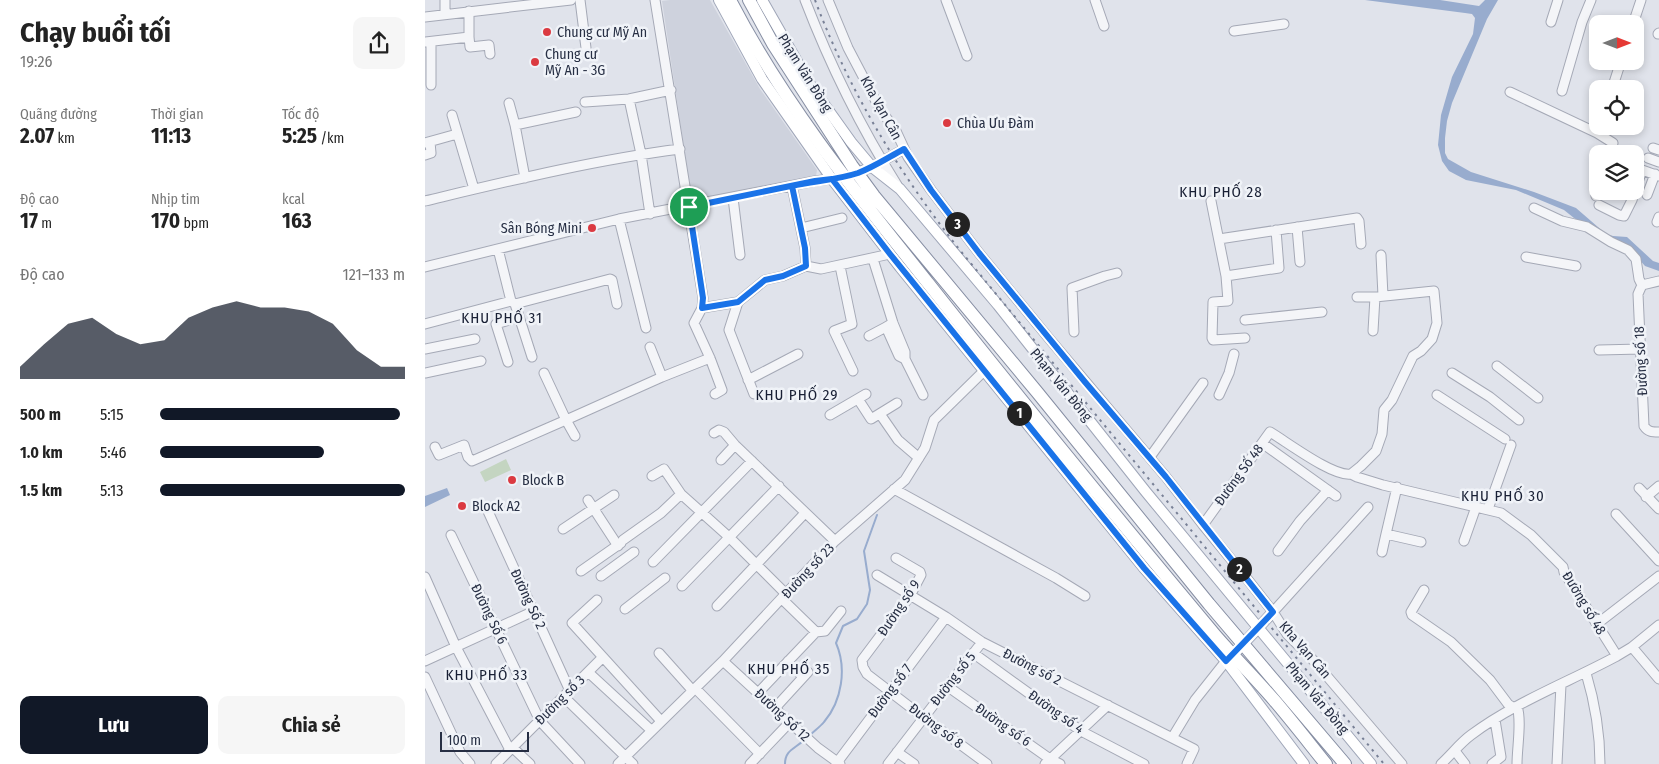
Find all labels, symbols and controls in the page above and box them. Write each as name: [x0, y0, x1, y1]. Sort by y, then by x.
north arrow: [1589, 15, 1644, 70]
map controls: [1589, 15, 1644, 200]
text: Chạy buổi tối: [20, 16, 171, 49]
button: share: [353, 17, 405, 69]
place label: Chung cư Mỹ An: [557, 24, 647, 41]
marker: Chung cư Mỹ An: [541, 26, 553, 38]
street label: Phạm Văn Đồng: [774, 30, 837, 116]
place label: Chung cư Mỹ An - 3G: [545, 46, 605, 79]
text: 19:26: [20, 52, 52, 71]
marker: Chung cư Mỹ An - 3G: [529, 56, 541, 68]
street label: Kha Vạn Cân: [857, 73, 905, 143]
button: locate: [1589, 80, 1644, 135]
text: Quãng đường: [20, 106, 97, 123]
text: Thời gian: [151, 106, 204, 123]
text: Tốc độ: [282, 106, 319, 123]
place label: Chùa Ưu Đàm: [957, 115, 1034, 132]
marker: Chùa Ưu Đàm: [941, 117, 953, 129]
text: 2.07: [20, 123, 54, 149]
text: 11:13: [151, 123, 191, 149]
text: 5:25: [282, 123, 317, 149]
text: km: [54, 130, 75, 147]
text: /km: [317, 130, 344, 147]
button: layers: [1589, 145, 1644, 200]
district label: KHU PHỐ 28: [1179, 181, 1263, 201]
pin: [668, 186, 710, 228]
text: Độ cao: [20, 191, 59, 208]
text: Nhịp tim: [151, 191, 200, 208]
text: kcal: [282, 191, 305, 208]
icon: arrive: [675, 193, 703, 221]
text: 17: [20, 208, 38, 234]
text: 170: [151, 208, 180, 234]
text: 163: [282, 208, 312, 234]
pin: 3: [945, 212, 969, 236]
text: m: [38, 215, 52, 232]
text: bpm: [180, 215, 209, 232]
text: 3: [954, 216, 961, 233]
place label: Sân Bóng Mini: [501, 220, 582, 237]
marker: Sân Bóng Mini: [586, 222, 598, 234]
text: Độ cao: [20, 265, 65, 284]
text: 121–133 m: [343, 265, 405, 284]
district label: KHU PHỐ 31: [461, 307, 543, 327]
street label: Đường số 18: [1630, 326, 1651, 396]
street label: Phạm Văn Đồng: [1026, 344, 1097, 425]
district label: KHU PHỐ 29: [755, 384, 839, 404]
pin: 1: [1007, 400, 1031, 426]
text: 500 m: [20, 405, 61, 424]
text: 5:15: [100, 405, 124, 424]
text: 1: [1017, 405, 1022, 422]
street label: Đường Số 48: [1210, 440, 1267, 509]
text: 1.0 km: [20, 443, 63, 462]
text: 5:46: [100, 443, 126, 462]
place label: Block B: [522, 472, 564, 489]
marker: Block B: [506, 474, 518, 486]
text: 1.5 km: [20, 481, 62, 500]
text: 5:13: [100, 481, 124, 500]
district label: KHU PHỐ 30: [1461, 485, 1545, 505]
place label: Block A2: [472, 498, 520, 515]
marker: Block A2: [456, 500, 468, 512]
street label: Đường số 23: [777, 539, 838, 602]
pin: 2: [1227, 556, 1251, 582]
text: 2: [1236, 561, 1243, 578]
street label: Đường Số 2: [507, 566, 550, 632]
street label: Đường số 48: [1558, 568, 1610, 638]
street label: Đường số 9: [873, 576, 924, 639]
street label: Đường Số 6: [467, 581, 512, 647]
street label: Kha Vạn Cân: [1276, 618, 1334, 682]
street label: Đường số 2: [1000, 644, 1065, 689]
street label: Đường số 5: [926, 648, 979, 709]
district label: KHU PHỐ 35: [748, 658, 830, 678]
street label: Phạm Văn Đồng: [1282, 658, 1353, 738]
street label: Đường số 7: [863, 660, 916, 721]
district label: KHU PHỐ 33: [446, 664, 528, 684]
street label: Đường số 3: [531, 671, 588, 728]
street label: Đường Số 12: [751, 684, 814, 745]
street label: Đường số 4: [1025, 686, 1088, 737]
button: Lưu: [20, 696, 208, 754]
button: Chia sẻ: [218, 696, 405, 754]
street label: Đường số 8: [905, 699, 967, 752]
street label: Đường số 6: [972, 699, 1035, 750]
scale bar: [440, 729, 529, 752]
text: 100 m: [447, 732, 481, 749]

